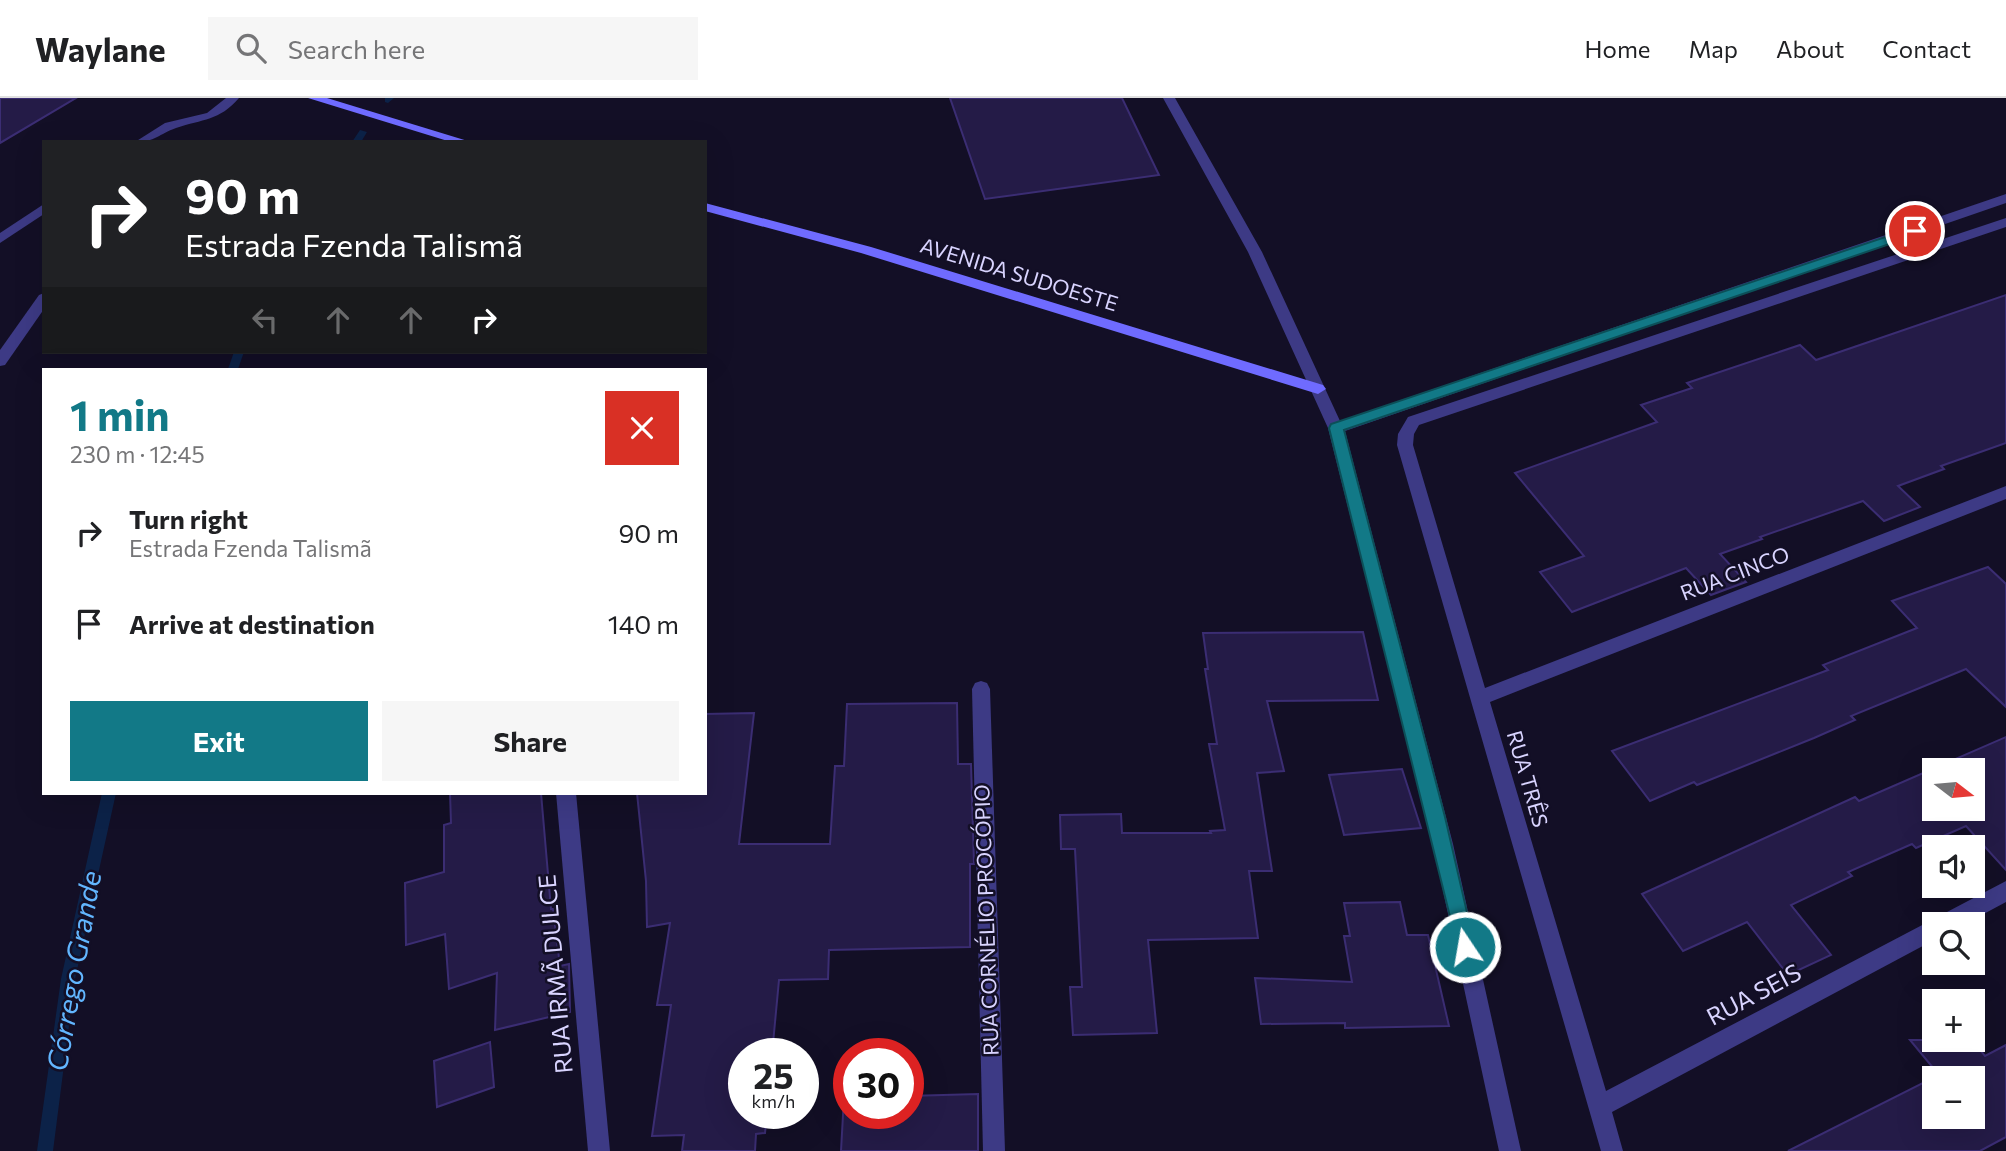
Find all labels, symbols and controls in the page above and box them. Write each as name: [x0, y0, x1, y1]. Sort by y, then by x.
search box: [208, 17, 698, 80]
text: Waylane: [35, 28, 166, 69]
icon: search: [232, 29, 270, 67]
text: Search here: [288, 33, 425, 64]
text: Home: [1585, 34, 1651, 63]
text: Map: [1689, 34, 1738, 63]
text: About: [1776, 34, 1844, 63]
text: Contact: [1882, 34, 1971, 63]
text: 90 m: [185, 164, 300, 224]
icon: right: [70, 168, 161, 259]
pin: [1885, 201, 1945, 261]
icon: arrive: [1896, 212, 1934, 250]
text: Estrada Fzenda Talismã: [185, 224, 523, 264]
street label: AVENIDA SUDOESTE: [917, 232, 1121, 316]
icon: left: [246, 301, 284, 339]
icon: ahead: [319, 301, 357, 339]
icon: ahead: [392, 301, 430, 339]
icon: right: [465, 301, 503, 339]
text: 1 min: [70, 388, 170, 440]
button: close: [605, 391, 679, 465]
text: 230 m · 12:45: [70, 440, 205, 468]
text: Turn right: [129, 503, 248, 534]
icon: right: [70, 514, 108, 552]
text: 90 m: [619, 517, 679, 548]
text: Estrada Fzenda Talismã: [129, 534, 372, 562]
street label: RUA CINCO: [1677, 540, 1792, 605]
icon: arrive: [70, 605, 108, 643]
text: Arrive at destination: [129, 608, 375, 639]
text: 140 m: [608, 608, 679, 639]
button: Exit: [70, 701, 368, 781]
button: Share: [382, 701, 679, 781]
street label: RUA TRÊS: [1503, 727, 1554, 830]
north arrow: [1922, 758, 1984, 821]
map controls: [1922, 758, 1985, 1129]
street label: RUA CORNÉLIO PROCÓPIO: [968, 784, 1003, 1056]
button: sound: [1922, 835, 1985, 898]
water label: Córrego Grande: [39, 868, 107, 1074]
street label: RUA IRMÃ DULCE: [531, 873, 578, 1075]
position arrow: [1428, 910, 1502, 984]
button: search: [1922, 912, 1985, 975]
street label: RUA SEIS: [1701, 957, 1805, 1031]
button: +: [1922, 989, 1985, 1052]
speed limit sign: 30: [833, 1038, 924, 1129]
text: 25: [753, 1053, 794, 1096]
button: −: [1922, 1066, 1985, 1129]
text: km/h: [752, 1090, 795, 1112]

